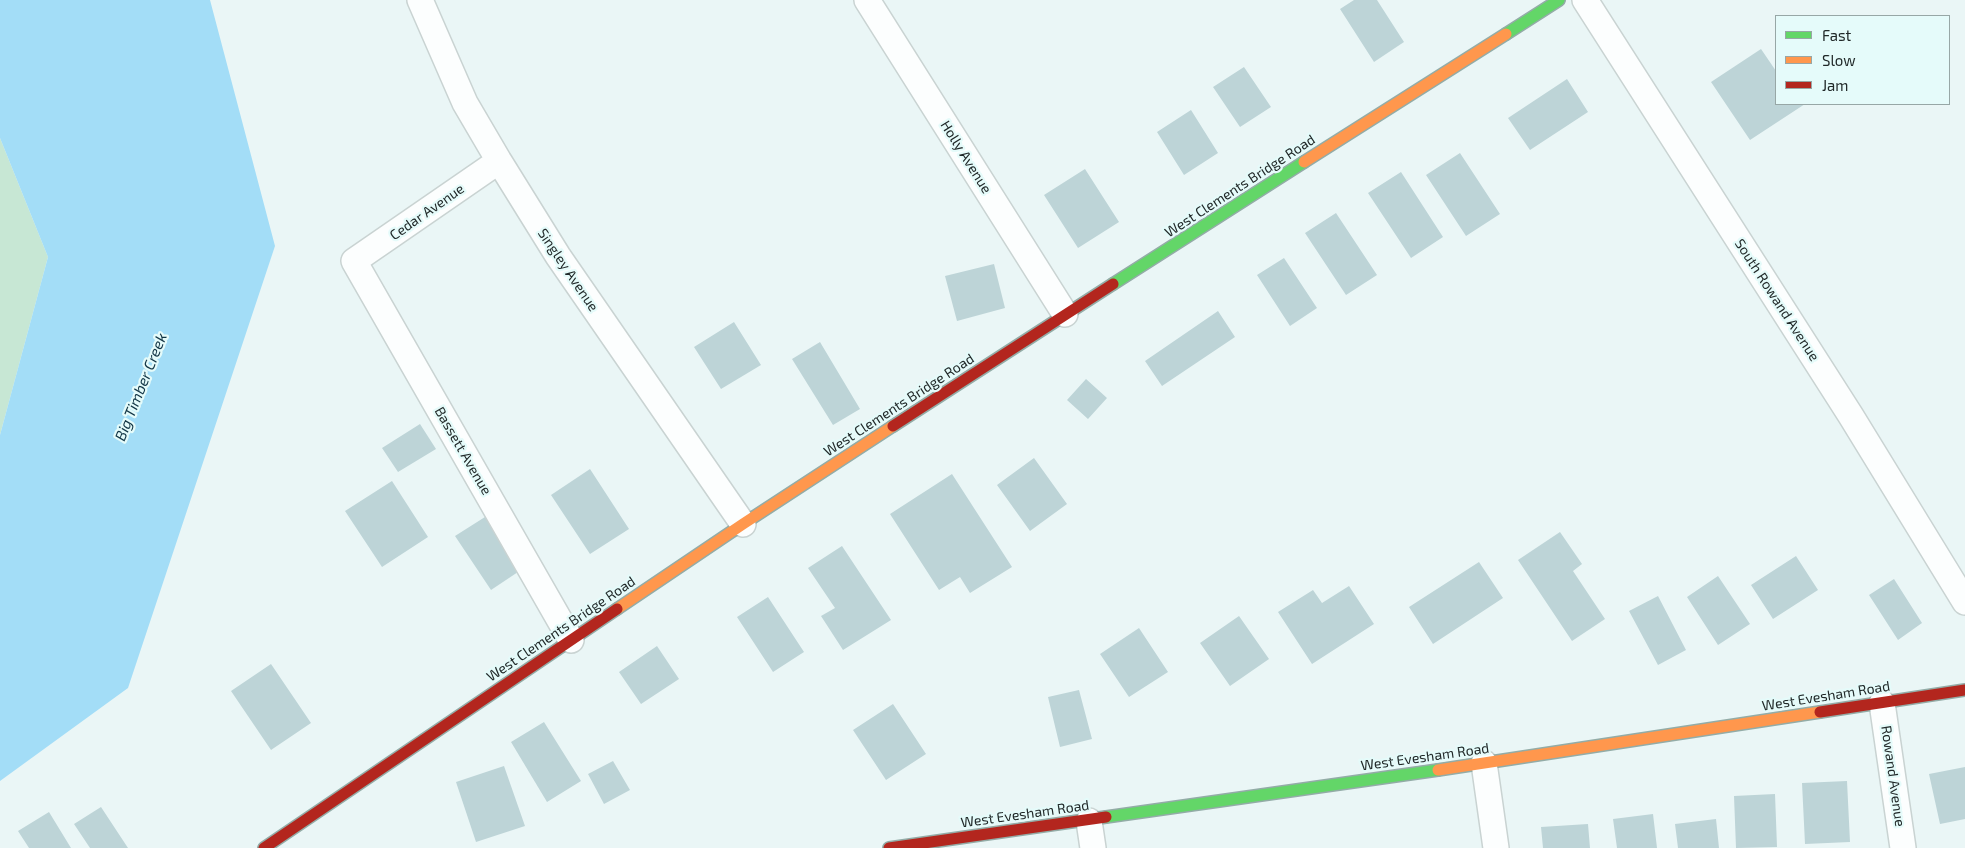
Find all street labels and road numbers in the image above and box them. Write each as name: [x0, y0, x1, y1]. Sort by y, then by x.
street label: Holly Avenue: [937, 117, 995, 197]
street label: West Clements Bridge Road: [1162, 131, 1318, 241]
street label: Cedar Avenue: [387, 180, 467, 244]
street label: Singley Avenue: [534, 225, 602, 315]
street label: South Rowand Avenue: [1731, 236, 1823, 364]
street label: West Clements Bridge Road: [821, 350, 977, 460]
street label: Bassett Avenue: [431, 404, 495, 498]
street label: West Clements Bridge Road: [483, 573, 639, 685]
street label: West Evesham Road: [1761, 678, 1891, 714]
street label: Rowand Avenue: [1878, 724, 1908, 828]
street label: West Evesham Road: [1360, 740, 1490, 774]
street label: West Evesham Road: [960, 797, 1090, 831]

